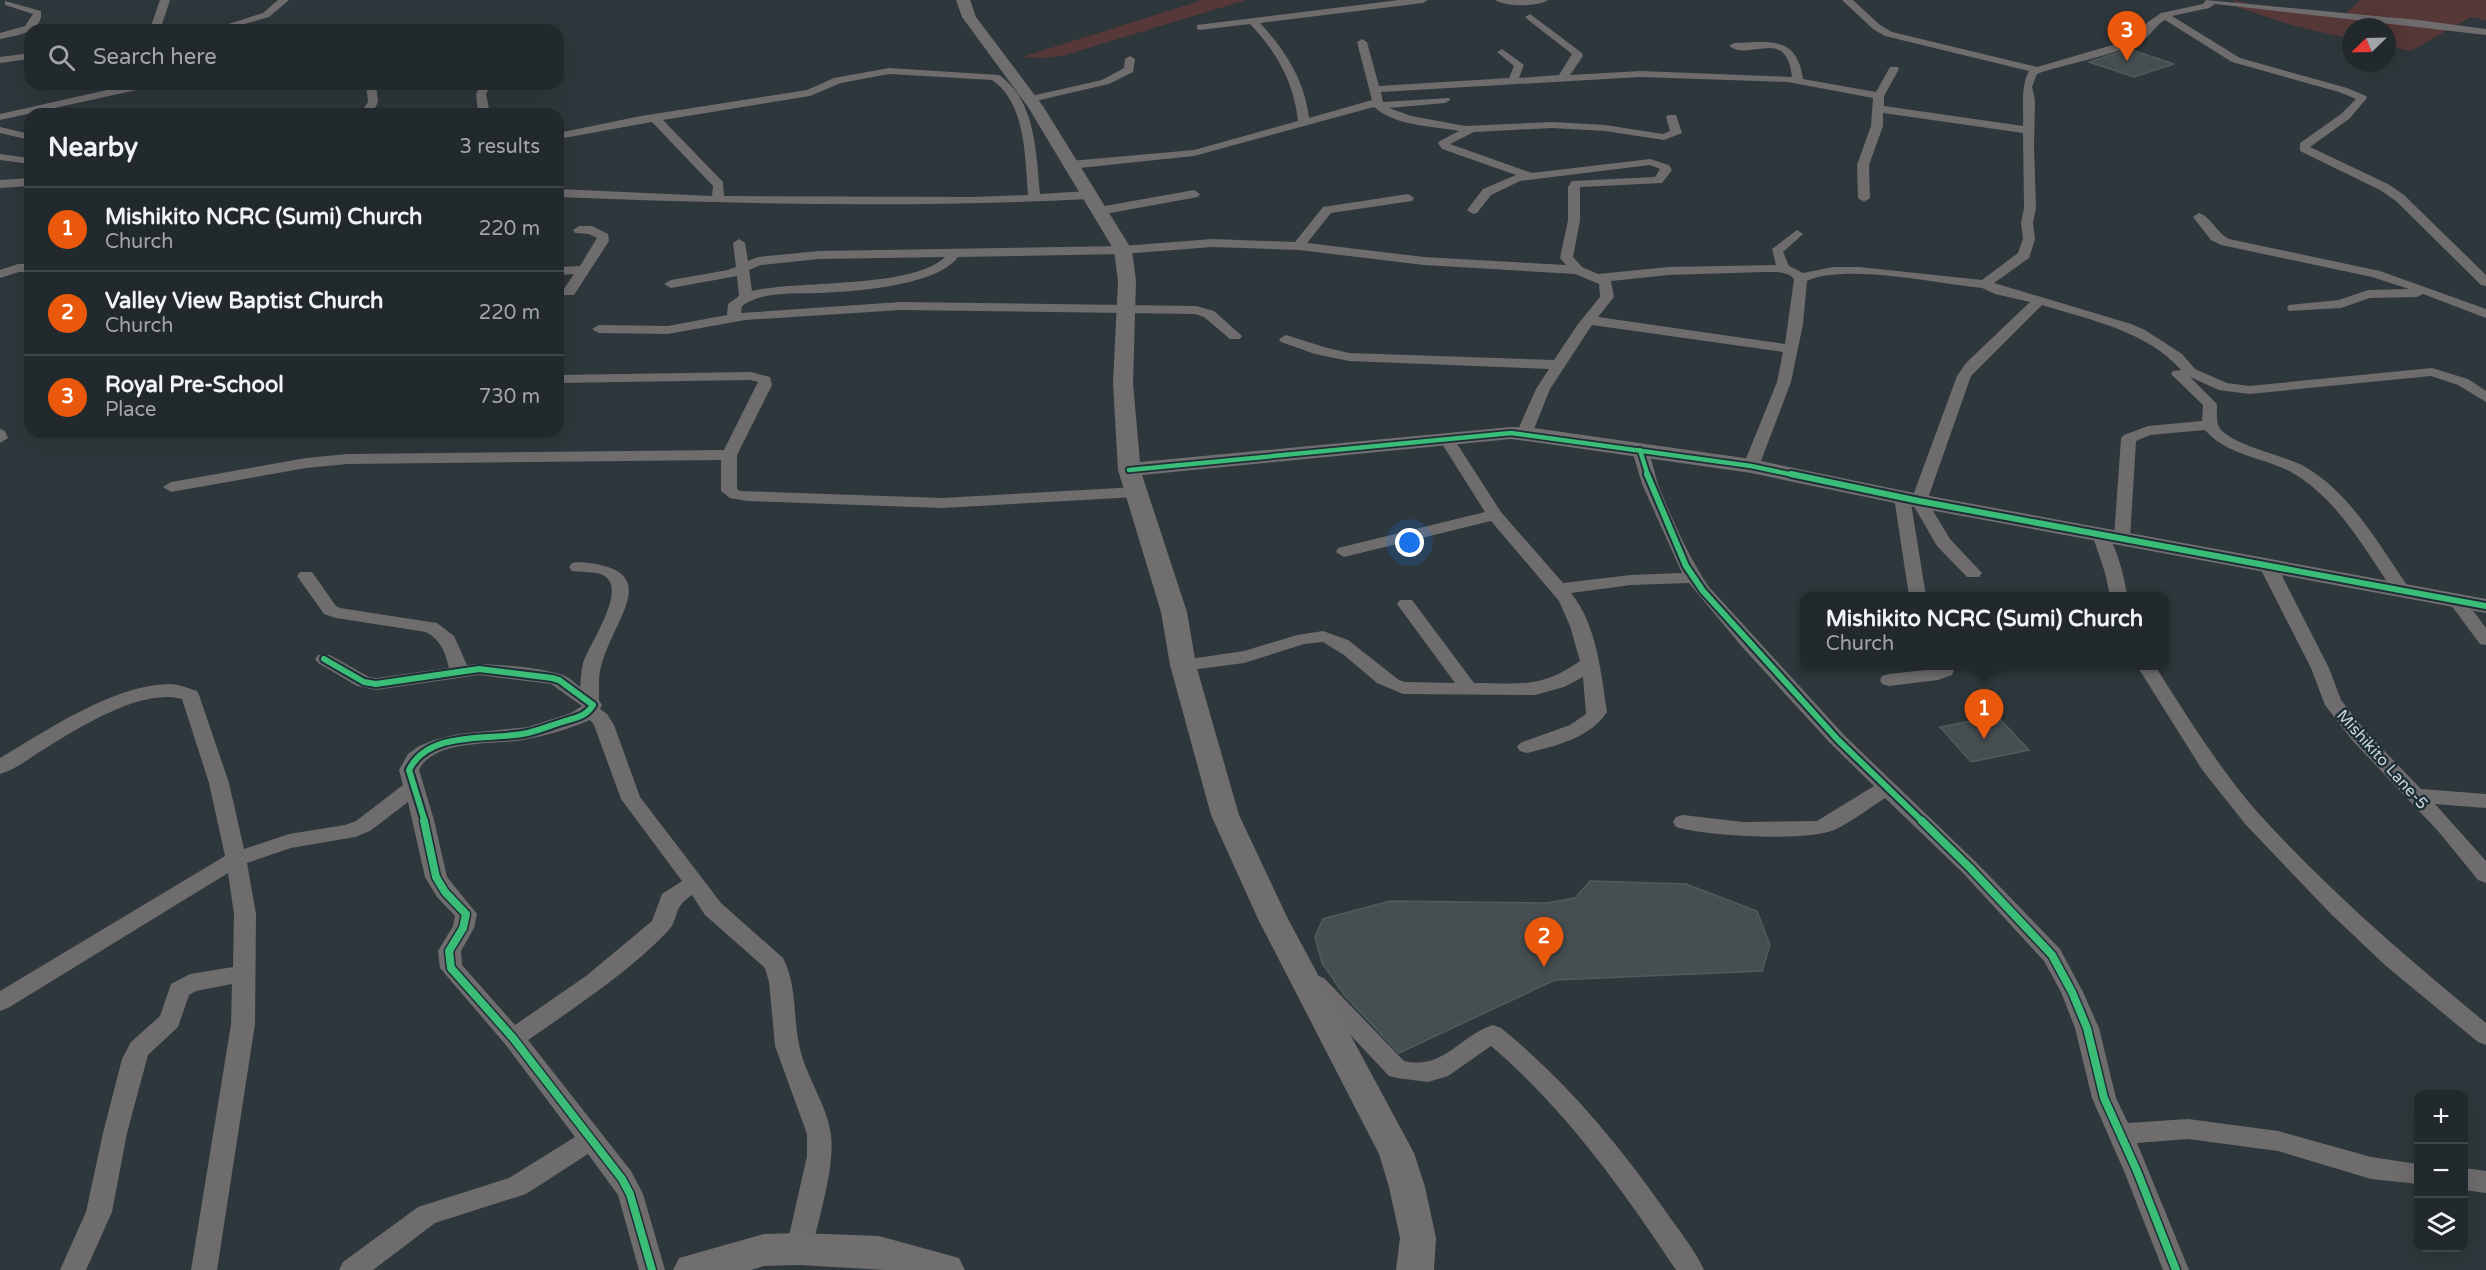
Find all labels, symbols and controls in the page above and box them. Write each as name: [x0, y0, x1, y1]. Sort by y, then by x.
pin: 3: [2108, 11, 2146, 61]
north arrow: [2342, 18, 2396, 72]
search box: [24, 24, 564, 90]
icon: search: [45, 41, 78, 74]
text: Search here: [93, 44, 217, 70]
text: Nearby: [48, 132, 138, 163]
text: 3 results: [460, 135, 540, 159]
text: Mishikito NCRC (Sumi) Church: [105, 204, 422, 230]
text: 1: [61, 217, 74, 241]
text: 220 m: [479, 217, 540, 241]
text: Church: [105, 230, 173, 254]
text: Valley View Baptist Church: [105, 288, 383, 314]
text: 2: [61, 301, 74, 325]
text: 220 m: [479, 301, 540, 325]
text: Church: [105, 314, 173, 338]
text: Royal Pre-School: [105, 372, 284, 398]
text: 3: [61, 385, 74, 409]
text: 730 m: [479, 385, 540, 409]
text: Place: [105, 398, 156, 422]
your location: [1395, 528, 1424, 557]
popup: [1800, 592, 2169, 670]
text: Mishikito NCRC (Sumi) Church: [1826, 606, 2143, 632]
text: Church: [1826, 632, 1894, 656]
pin: 1: [1964, 690, 2004, 739]
street label: Mishikito Lane-5: [2332, 706, 2432, 814]
pin: 2: [1524, 918, 1564, 967]
map controls: [2414, 1090, 2468, 1252]
button: +: [2414, 1090, 2468, 1144]
button: −: [2414, 1144, 2468, 1198]
button: layers: [2414, 1198, 2468, 1252]

